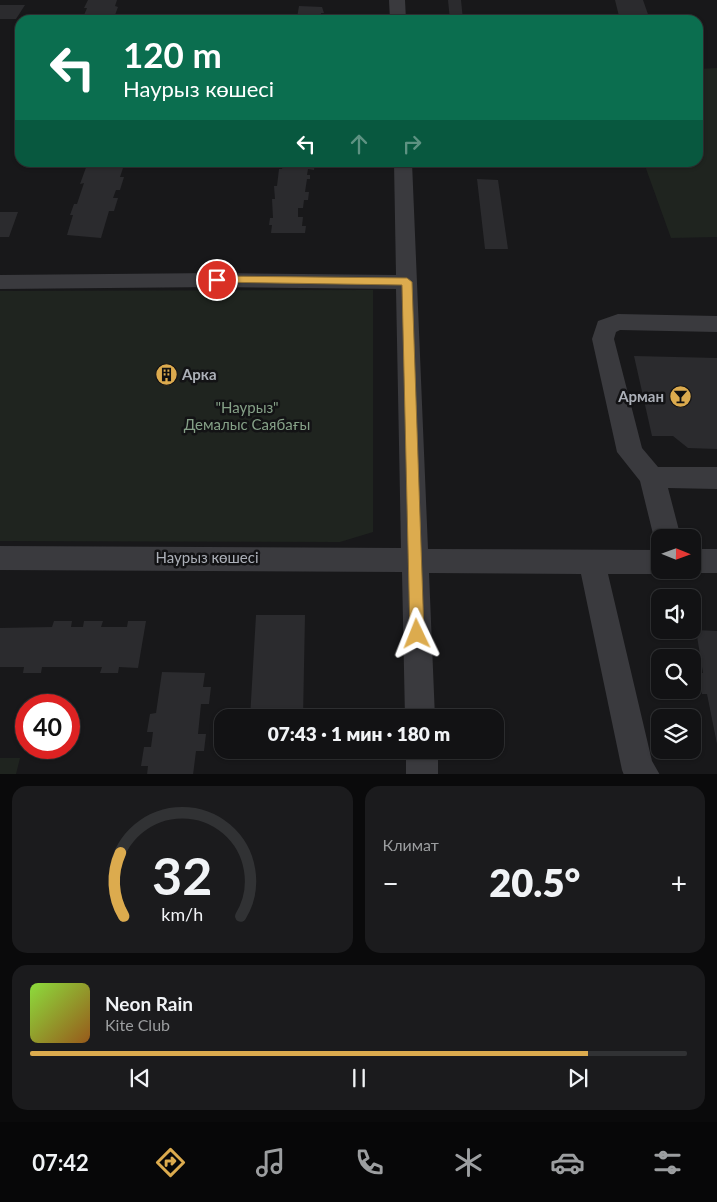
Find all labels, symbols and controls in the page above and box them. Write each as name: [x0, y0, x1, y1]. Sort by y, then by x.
text: 120 m: [123, 33, 222, 75]
icon: left: [40, 35, 105, 100]
text: Наурыз көшесі: [123, 75, 274, 102]
icon: left: [292, 130, 320, 158]
icon: ahead: [345, 130, 373, 158]
icon: right: [398, 130, 426, 158]
pin: [196, 259, 238, 301]
icon: arrive: [203, 266, 231, 294]
building icon: Арка: [154, 363, 178, 387]
place label: Арка: [181, 365, 217, 383]
bar icon: Арман: [668, 385, 692, 409]
place label: Арман: [617, 387, 664, 405]
park label: "Наурыз" Демалыс Саябағы: [184, 398, 310, 433]
north arrow: [651, 529, 701, 579]
map controls: [651, 529, 701, 759]
street label: Наурыз көшесі: [155, 548, 259, 566]
button: sound: [651, 589, 701, 639]
position arrow: [390, 607, 442, 659]
button: search: [651, 649, 701, 699]
speed limit sign: 40: [15, 694, 80, 759]
button: layers: [651, 709, 701, 759]
text: 07:43 · 1 мин · 180 m: [268, 722, 450, 745]
text: Климат: [383, 835, 439, 854]
text: 32: [152, 844, 212, 906]
text: 20.5°: [489, 859, 580, 905]
text: −: [383, 866, 399, 900]
text: +: [671, 866, 687, 900]
text: km/h: [161, 903, 203, 925]
text: Neon Rain: [105, 992, 193, 1015]
text: Kite Club: [105, 1015, 170, 1034]
icon: previous: [126, 1064, 154, 1092]
icon: pause: [345, 1064, 373, 1092]
icon: next: [564, 1064, 592, 1092]
icon: directions: [153, 1145, 188, 1180]
icon: music: [253, 1145, 288, 1180]
icon: phone: [352, 1145, 387, 1180]
icon: climate: [451, 1145, 486, 1180]
icon: car: [550, 1145, 585, 1180]
icon: filters: [650, 1145, 685, 1180]
text: 07:42: [32, 1149, 89, 1176]

